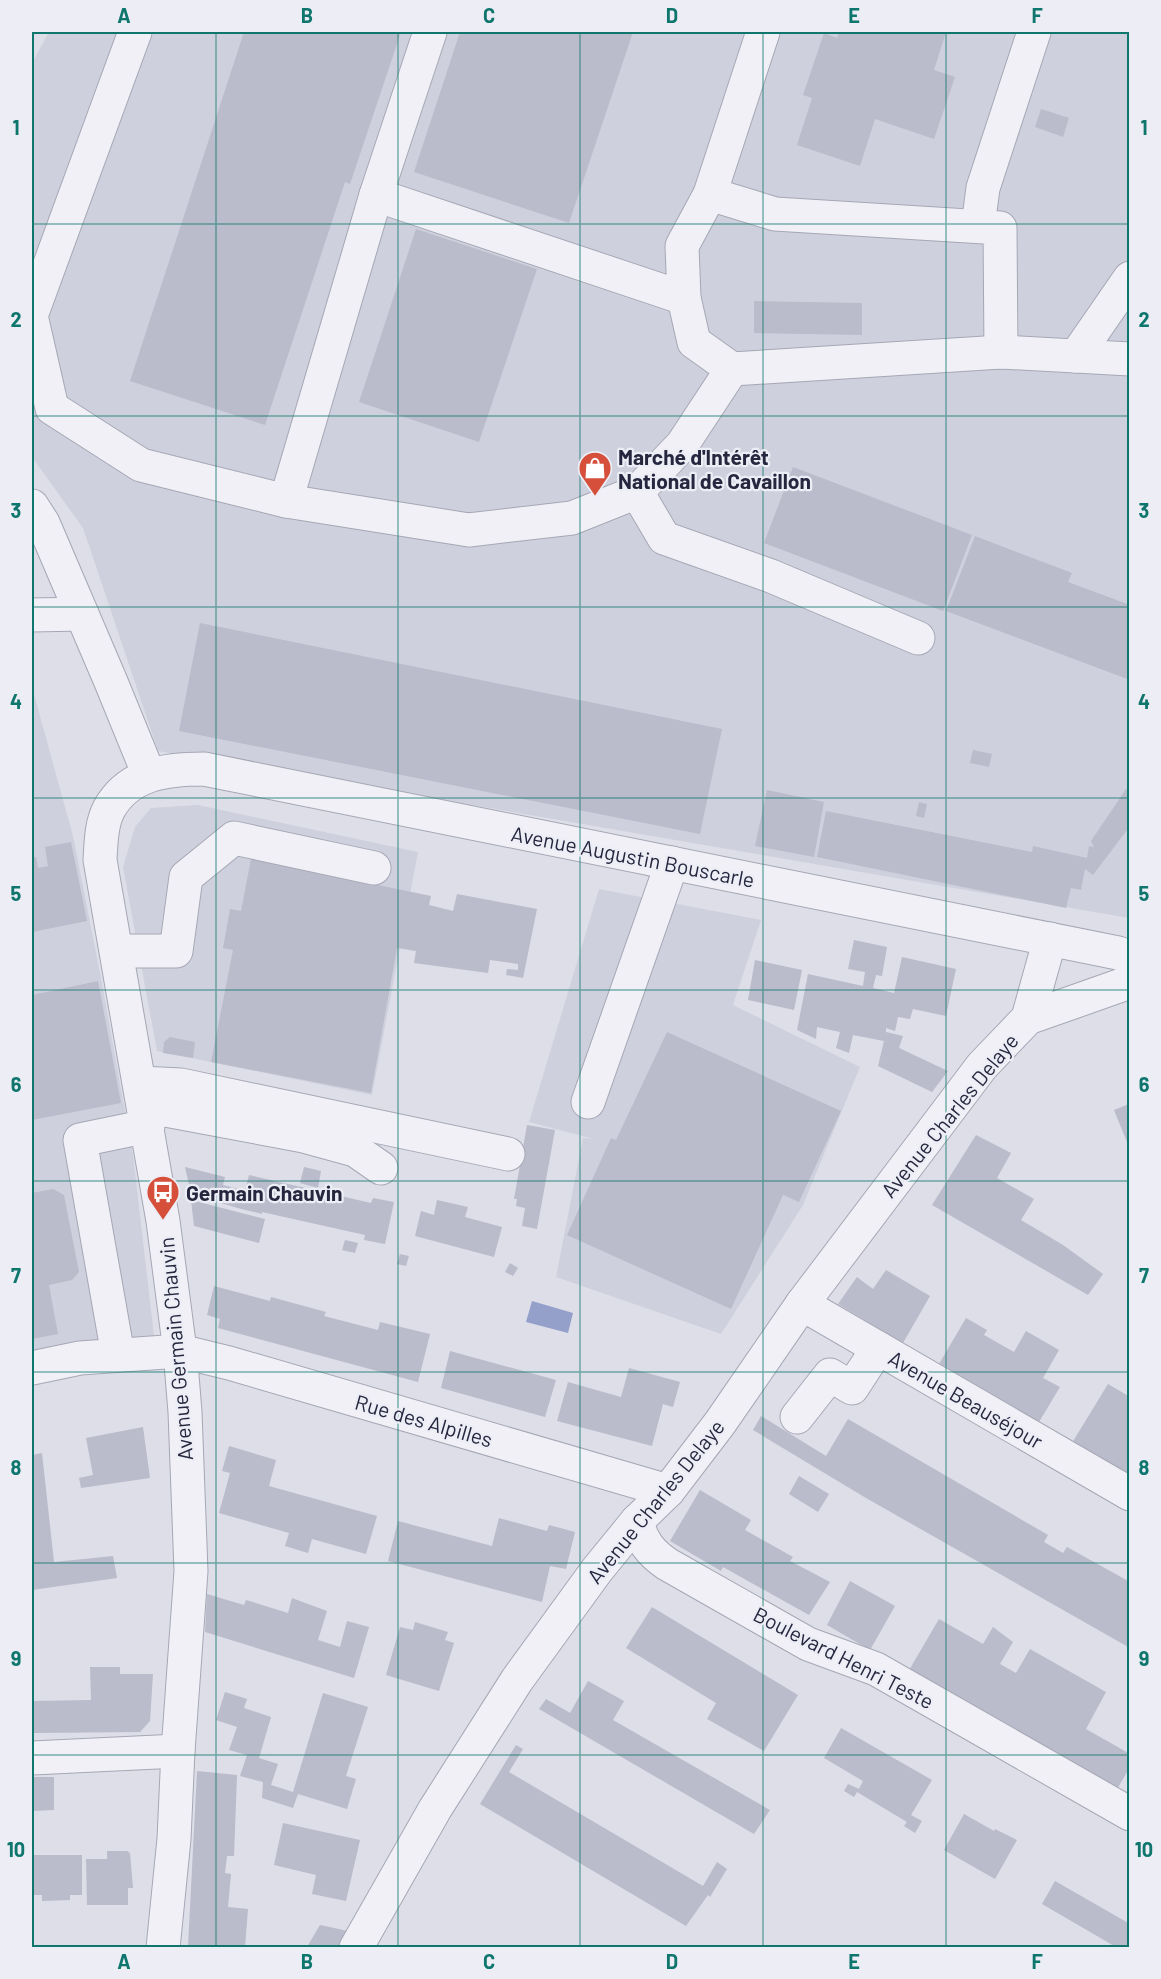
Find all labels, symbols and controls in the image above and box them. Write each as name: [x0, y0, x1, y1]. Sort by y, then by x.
text: A: [117, 3, 131, 27]
text: B: [301, 3, 313, 27]
text: C: [483, 3, 495, 27]
text: D: [666, 3, 678, 27]
text: E: [848, 3, 860, 27]
text: F: [1031, 3, 1043, 27]
text: 1: [12, 115, 20, 139]
text: 1: [1140, 115, 1148, 139]
text: 2: [10, 307, 22, 331]
text: 2: [1138, 307, 1150, 331]
place label: Marché d'Intérêt National de Cavaillon: [618, 444, 811, 493]
shop icon: Marché d'Intérêt National de Cavaillon: [577, 450, 613, 497]
text: 3: [11, 498, 21, 522]
text: 3: [1139, 498, 1149, 522]
text: 4: [10, 689, 22, 713]
text: 4: [1138, 689, 1150, 713]
street label: Avenue Augustin Bouscarle: [509, 820, 757, 892]
text: 5: [11, 881, 22, 905]
text: 5: [1139, 881, 1150, 905]
street label: Avenue Charles Delaye: [875, 1028, 1023, 1202]
text: 6: [11, 1072, 22, 1096]
text: 6: [1139, 1072, 1150, 1096]
bus stop icon: Germain Chauvin: [145, 1174, 181, 1221]
place label: Germain Chauvin: [186, 1180, 343, 1205]
street label: Avenue Germain Chauvin: [153, 1236, 197, 1462]
text: 7: [11, 1263, 21, 1287]
text: 7: [1139, 1263, 1149, 1287]
street label: Avenue Beauséjour: [884, 1345, 1048, 1453]
street label: Rue des Alpilles: [353, 1388, 495, 1452]
street label: Avenue Charles Delaye: [581, 1414, 729, 1588]
text: 8: [11, 1455, 22, 1479]
text: 8: [1139, 1455, 1150, 1479]
street label: Boulevard Henri Teste: [750, 1601, 938, 1713]
text: 9: [11, 1646, 21, 1670]
text: 9: [1139, 1646, 1149, 1670]
text: 10: [7, 1837, 25, 1861]
text: 10: [1135, 1837, 1153, 1861]
text: A: [117, 1949, 131, 1973]
text: B: [301, 1949, 313, 1973]
text: C: [483, 1949, 495, 1973]
text: D: [666, 1949, 678, 1973]
text: E: [848, 1949, 860, 1973]
text: F: [1031, 1949, 1043, 1973]

